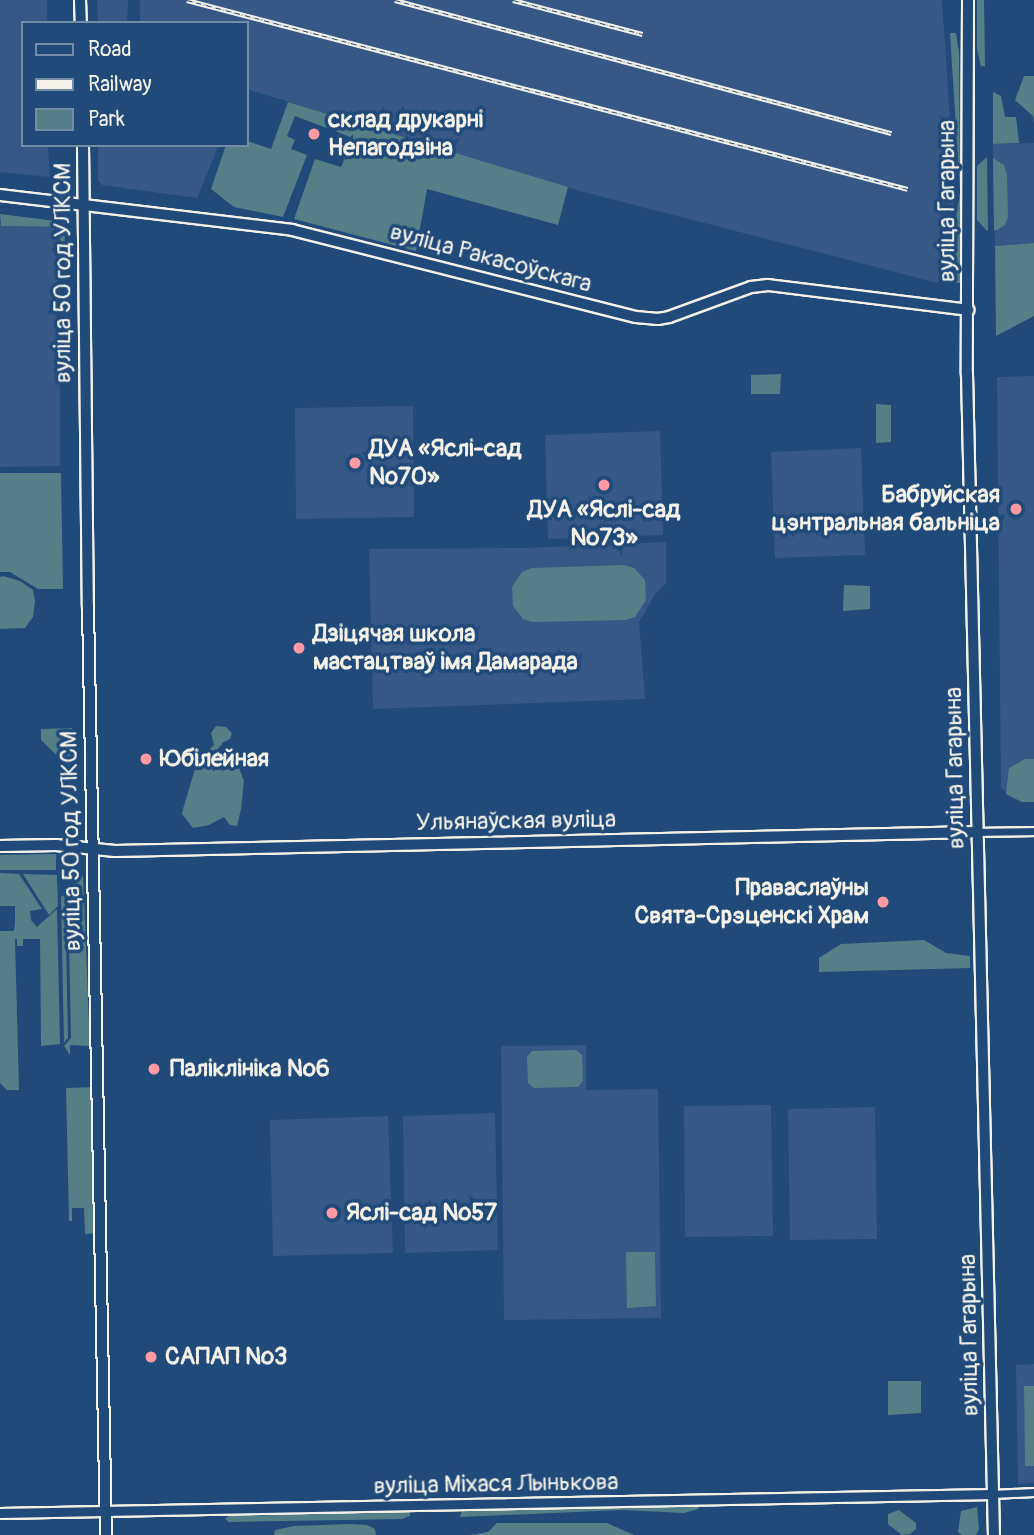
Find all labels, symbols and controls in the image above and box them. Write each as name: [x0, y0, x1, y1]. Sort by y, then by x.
legend: [21, 21, 248, 147]
text: Road: [88, 36, 132, 63]
text: Railway: [88, 71, 152, 98]
text: Park: [88, 106, 125, 133]
place label: склад друкарні Непагодзіна: [328, 106, 483, 162]
street label: вуліца Гагарына: [933, 120, 961, 282]
marker: склад друкарні Непагодзіна: [306, 126, 322, 142]
street label: вуліца 50 год УЛКСМ: [49, 163, 77, 383]
street label: вуліца Ракасоўскага: [387, 217, 595, 299]
place label: ДУА «Яслі-сад №70»: [369, 435, 521, 491]
marker: ДУА «Яслі-сад №70»: [347, 455, 363, 471]
marker: ДУА «Яслі-сад №73»: [596, 477, 612, 493]
place label: Бабруйская цэнтральная бальніца: [771, 481, 1000, 537]
place label: ДУА «Яслі-сад №73»: [528, 496, 680, 552]
marker: Бабруйская цэнтральная бальніца: [1006, 499, 1026, 519]
place label: Дзіцячая школа мастацтваў імя Дамарада: [313, 620, 578, 676]
marker: Дзіцячая школа мастацтваў імя Дамарада: [291, 640, 307, 656]
street label: вуліца Гагарына: [939, 687, 971, 849]
street label: вуліца 50 год УЛКСМ: [55, 731, 87, 951]
place label: Юбілейная: [160, 745, 269, 773]
marker: Юбілейная: [138, 751, 154, 767]
street label: Ульянаўская вуліца: [416, 805, 616, 837]
place label: Праваслаўны Свята-Срэценскі Храм: [635, 874, 869, 930]
marker: Праваслаўны Свята-Срэценскі Храм: [875, 894, 891, 910]
place label: Паліклініка №6: [170, 1055, 330, 1083]
marker: Паліклініка №6: [144, 1059, 164, 1079]
place label: Яслі-сад №57: [346, 1199, 497, 1227]
marker: Яслі-сад №57: [324, 1205, 340, 1221]
street label: вуліца Гагарына: [953, 1254, 985, 1416]
place label: САПАП №3: [165, 1343, 287, 1371]
marker: САПАП №3: [143, 1349, 159, 1365]
street label: вуліца Міхася Лынькова: [373, 1467, 619, 1501]

